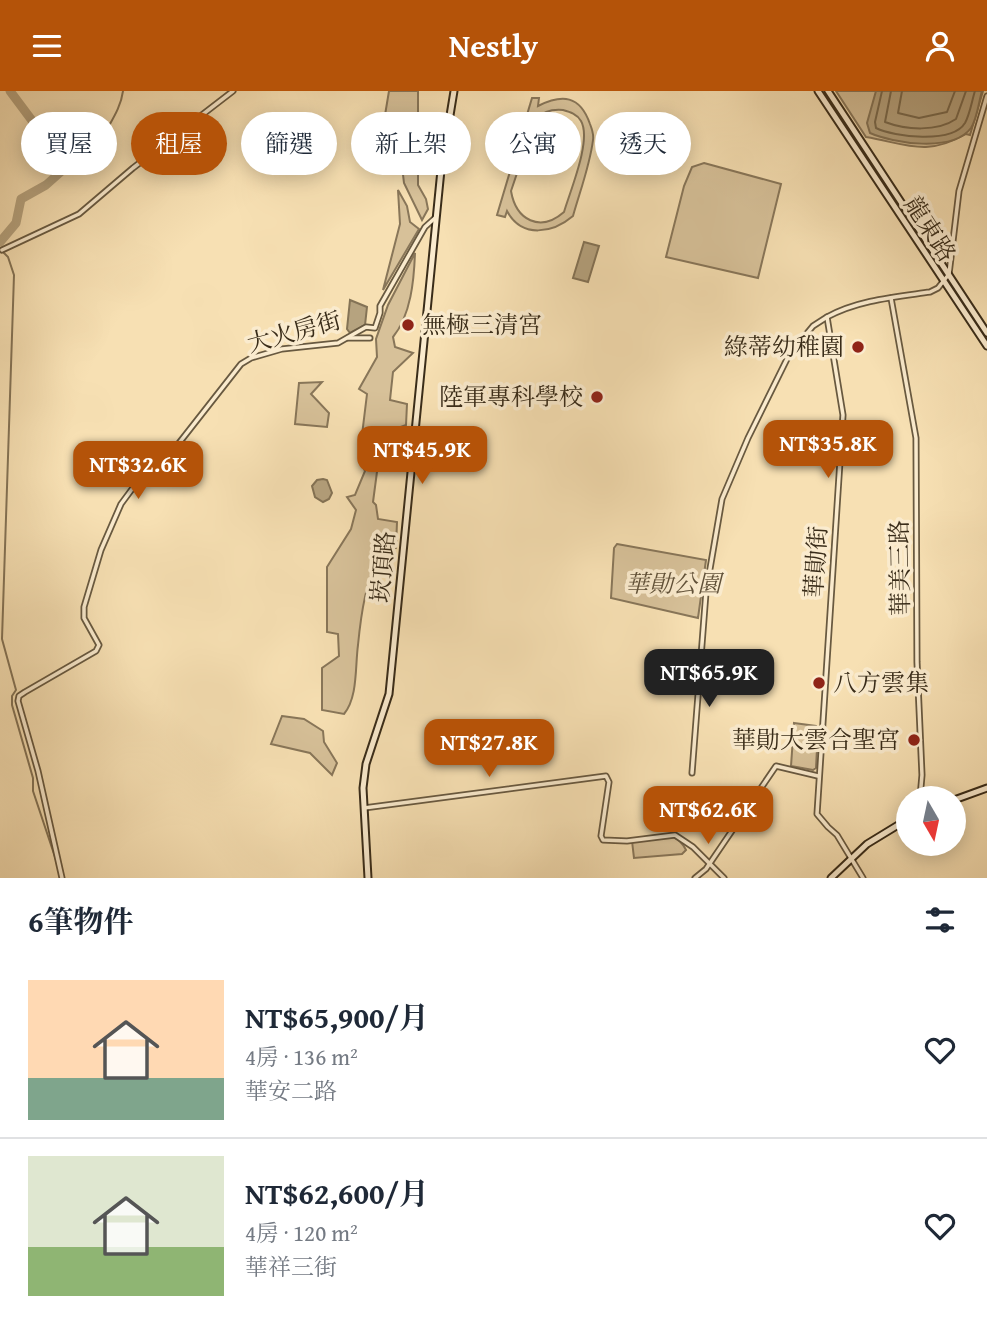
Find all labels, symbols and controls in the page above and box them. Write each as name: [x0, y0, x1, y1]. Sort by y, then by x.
text: Nestly: [449, 22, 538, 69]
icon: menu: [28, 27, 66, 65]
icon: person: [921, 27, 959, 65]
chip: 買屋: [21, 112, 117, 175]
chip: 租屋: [131, 112, 227, 175]
chip: 篩選: [241, 112, 337, 175]
chip: 新上架: [351, 112, 471, 175]
chip: 公寓: [485, 112, 581, 175]
chip: 透天: [595, 112, 691, 175]
street label: 龍東路: [896, 189, 965, 268]
street label: 大火房街: [243, 302, 345, 361]
place label: 無極三清宮: [422, 307, 542, 342]
marker: 無極三清宮: [400, 317, 416, 333]
place label: 綠蒂幼稚園: [724, 329, 844, 364]
marker: 綠蒂幼稚園: [850, 339, 866, 355]
place label: 陸軍專科學校: [439, 379, 583, 414]
marker: 陸軍專科學校: [589, 389, 605, 405]
pin: NT$35.8K: [756, 421, 900, 480]
text: NT$35.8K: [779, 426, 877, 459]
pin: NT$45.9K: [350, 427, 494, 486]
text: NT$45.9K: [373, 432, 471, 465]
pin: NT$32.6K: [66, 441, 210, 501]
text: NT$32.6K: [89, 447, 187, 480]
street label: 華美三路: [881, 520, 918, 616]
street label: 華勛街: [796, 525, 835, 599]
street label: 崁頂路: [362, 530, 403, 604]
park label: 華勛公園: [625, 566, 725, 601]
pin: NT$65.9K: [637, 649, 781, 709]
text: NT$65.9K: [660, 655, 758, 688]
place label: 八方雲集: [833, 665, 929, 700]
marker: 八方雲集: [811, 675, 827, 691]
pin: NT$27.8K: [417, 719, 561, 779]
place label: 華勛大雲合聖宮: [732, 722, 900, 757]
text: NT$27.8K: [440, 725, 538, 758]
marker: 華勛大雲合聖宮: [906, 732, 922, 748]
north arrow: [896, 786, 966, 856]
map controls: [896, 786, 966, 856]
pin: NT$62.6K: [636, 787, 780, 846]
text: NT$62.6K: [659, 792, 757, 825]
text: 6筆物件: [28, 899, 134, 943]
icon: filters: [921, 901, 959, 939]
text: NT$65,900/月: [245, 995, 429, 1039]
icon: home: [84, 1008, 168, 1092]
icon: heart: [921, 1031, 959, 1069]
text: 4房 · 136 m²: [245, 1040, 358, 1073]
text: 華安二路: [245, 1074, 337, 1107]
text: NT$62,600/月: [245, 1171, 429, 1215]
icon: home: [84, 1184, 168, 1268]
icon: heart: [921, 1207, 959, 1245]
text: 4房 · 120 m²: [245, 1216, 358, 1249]
text: 華祥三街: [245, 1250, 337, 1283]

